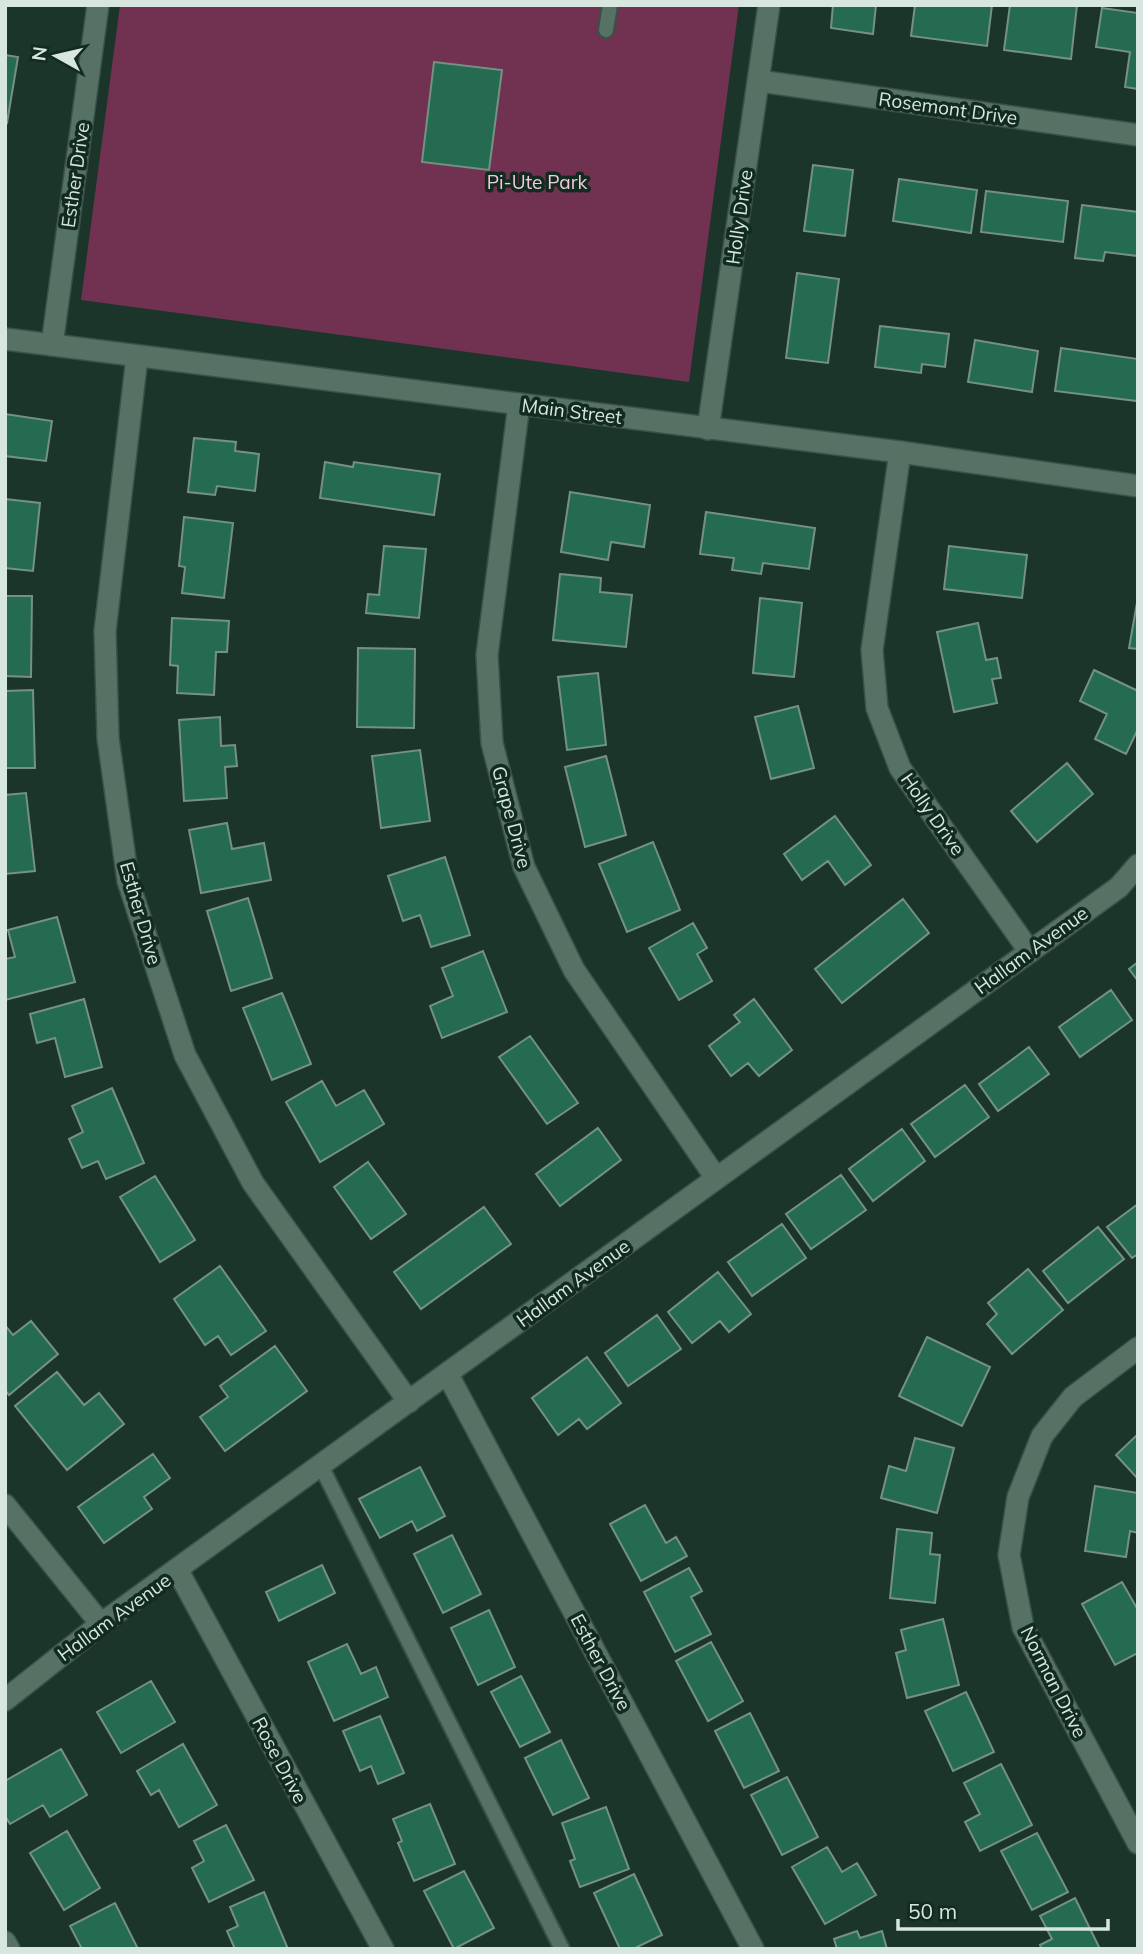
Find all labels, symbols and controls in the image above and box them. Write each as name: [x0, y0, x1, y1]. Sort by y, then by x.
north arrow: [21, 21, 91, 91]
text: N: [26, 45, 52, 62]
street label: Rosemont Drive: [877, 86, 1019, 130]
street label: Esther Drive: [56, 121, 94, 229]
street label: Holly Drive: [720, 168, 758, 266]
park label: Pi-Ute Park: [487, 170, 588, 194]
street label: Main Street: [520, 393, 624, 429]
street label: Grape Drive: [487, 763, 537, 871]
street label: Holly Drive: [896, 768, 970, 860]
street label: Esther Drive: [115, 859, 167, 967]
street label: Hallam Avenue: [970, 901, 1092, 999]
street label: Hallam Avenue: [512, 1234, 634, 1332]
street label: Hallam Avenue: [53, 1568, 175, 1666]
street label: Esther Drive: [565, 1609, 637, 1715]
street label: Norman Drive: [1016, 1622, 1092, 1742]
street label: Rose Drive: [247, 1713, 313, 1807]
scale bar: [898, 1888, 1108, 1932]
text: 50 m: [908, 1898, 957, 1924]

